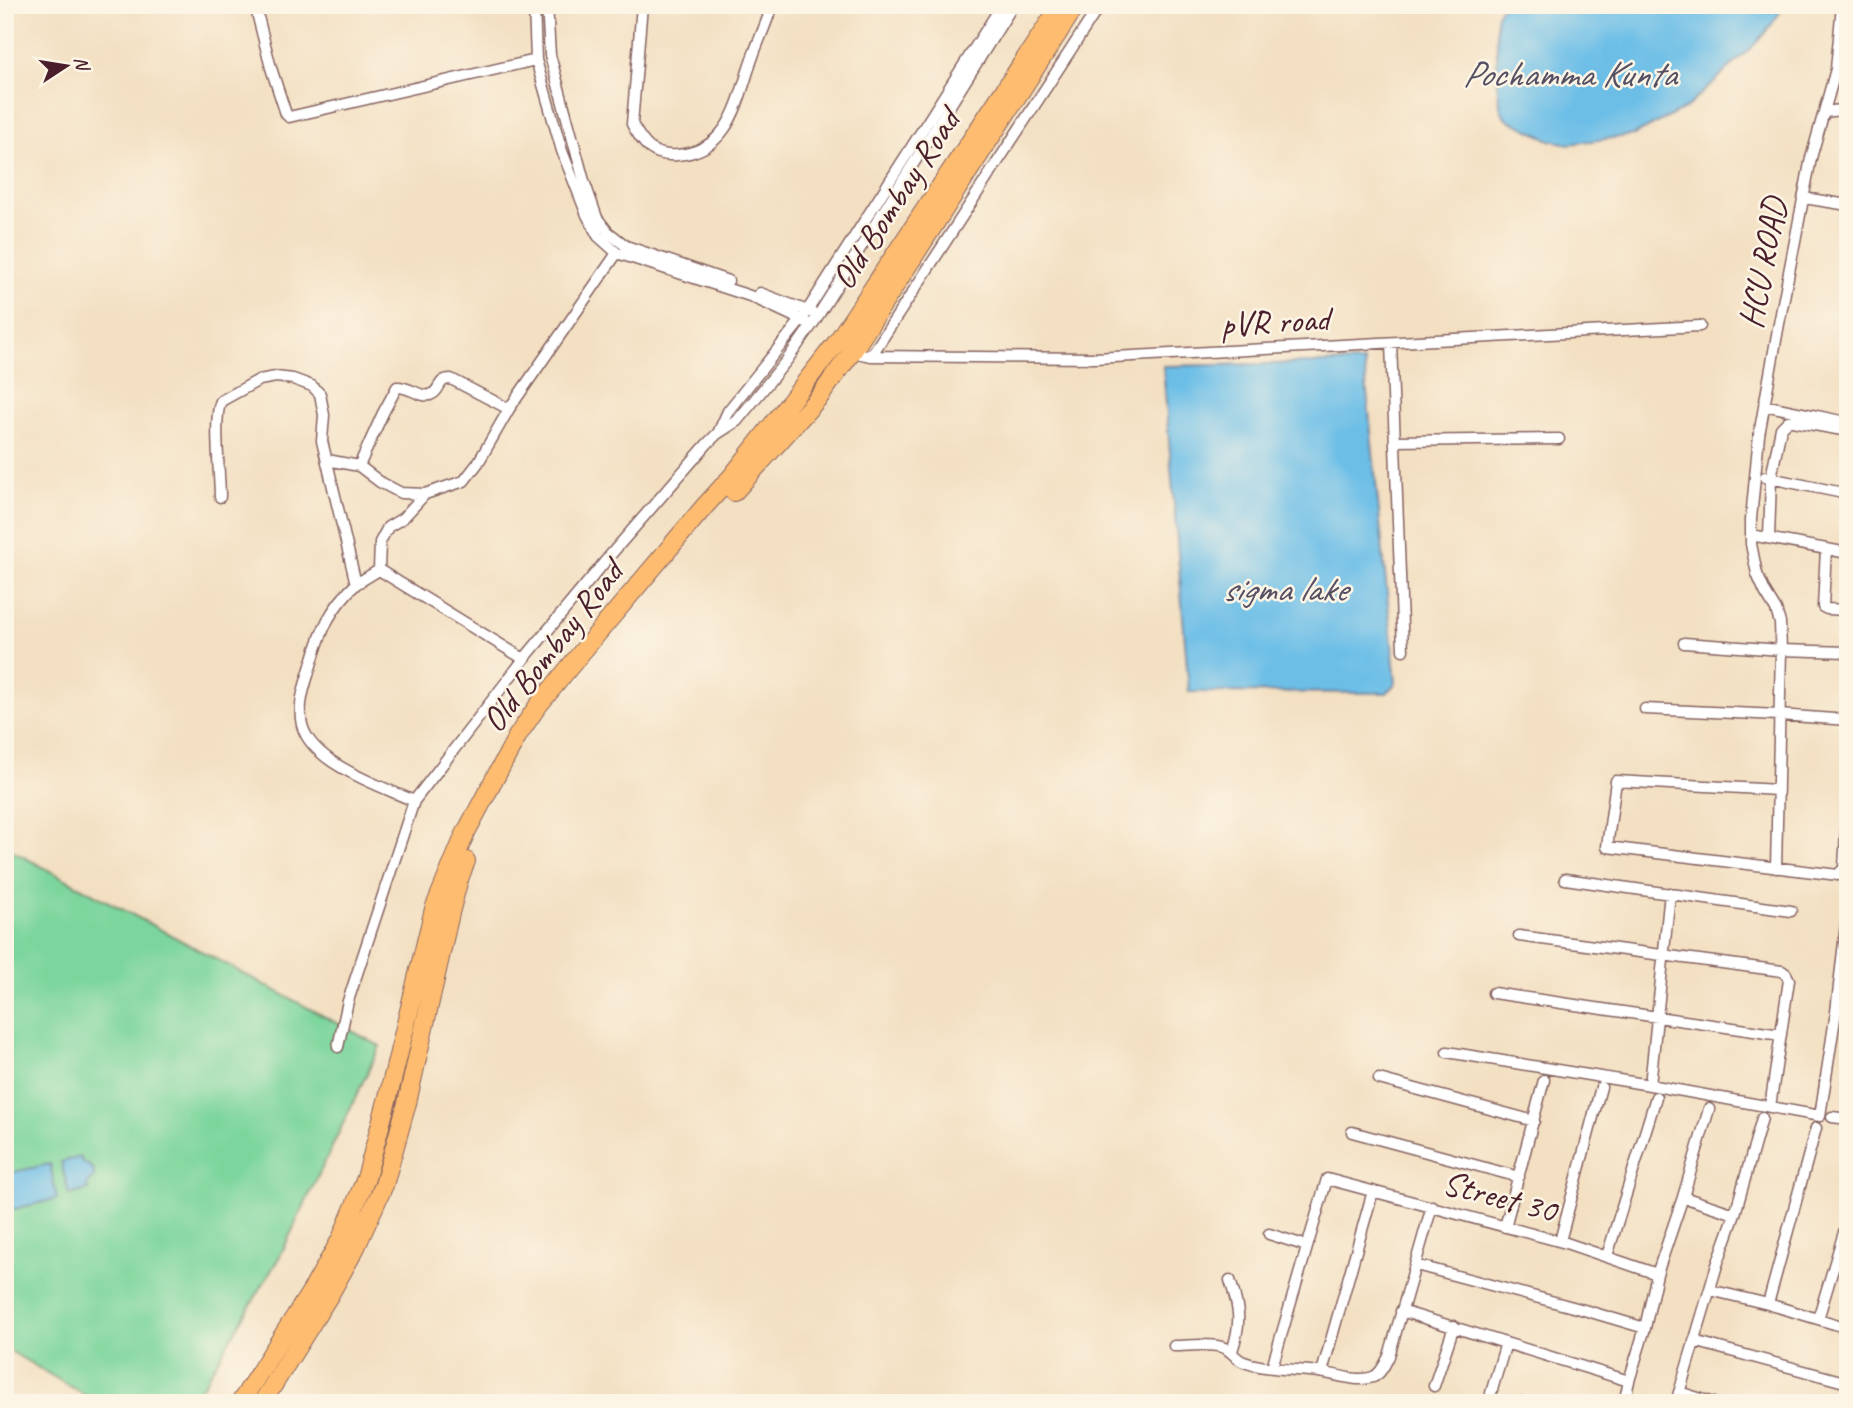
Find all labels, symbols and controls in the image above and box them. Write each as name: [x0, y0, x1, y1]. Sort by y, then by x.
north arrow: [32, 32, 102, 102]
water label: Pochamma Kunta: [1462, 50, 1679, 97]
text: N: [69, 54, 95, 74]
street label: Old Bombay Road: [820, 96, 973, 298]
street label: HCU ROAD: [1728, 191, 1798, 332]
street label: pVR road: [1219, 296, 1336, 347]
street label: Old Bombay Road: [471, 547, 637, 741]
water label: sigma lake: [1222, 565, 1352, 612]
street label: Street 30: [1438, 1160, 1564, 1234]

